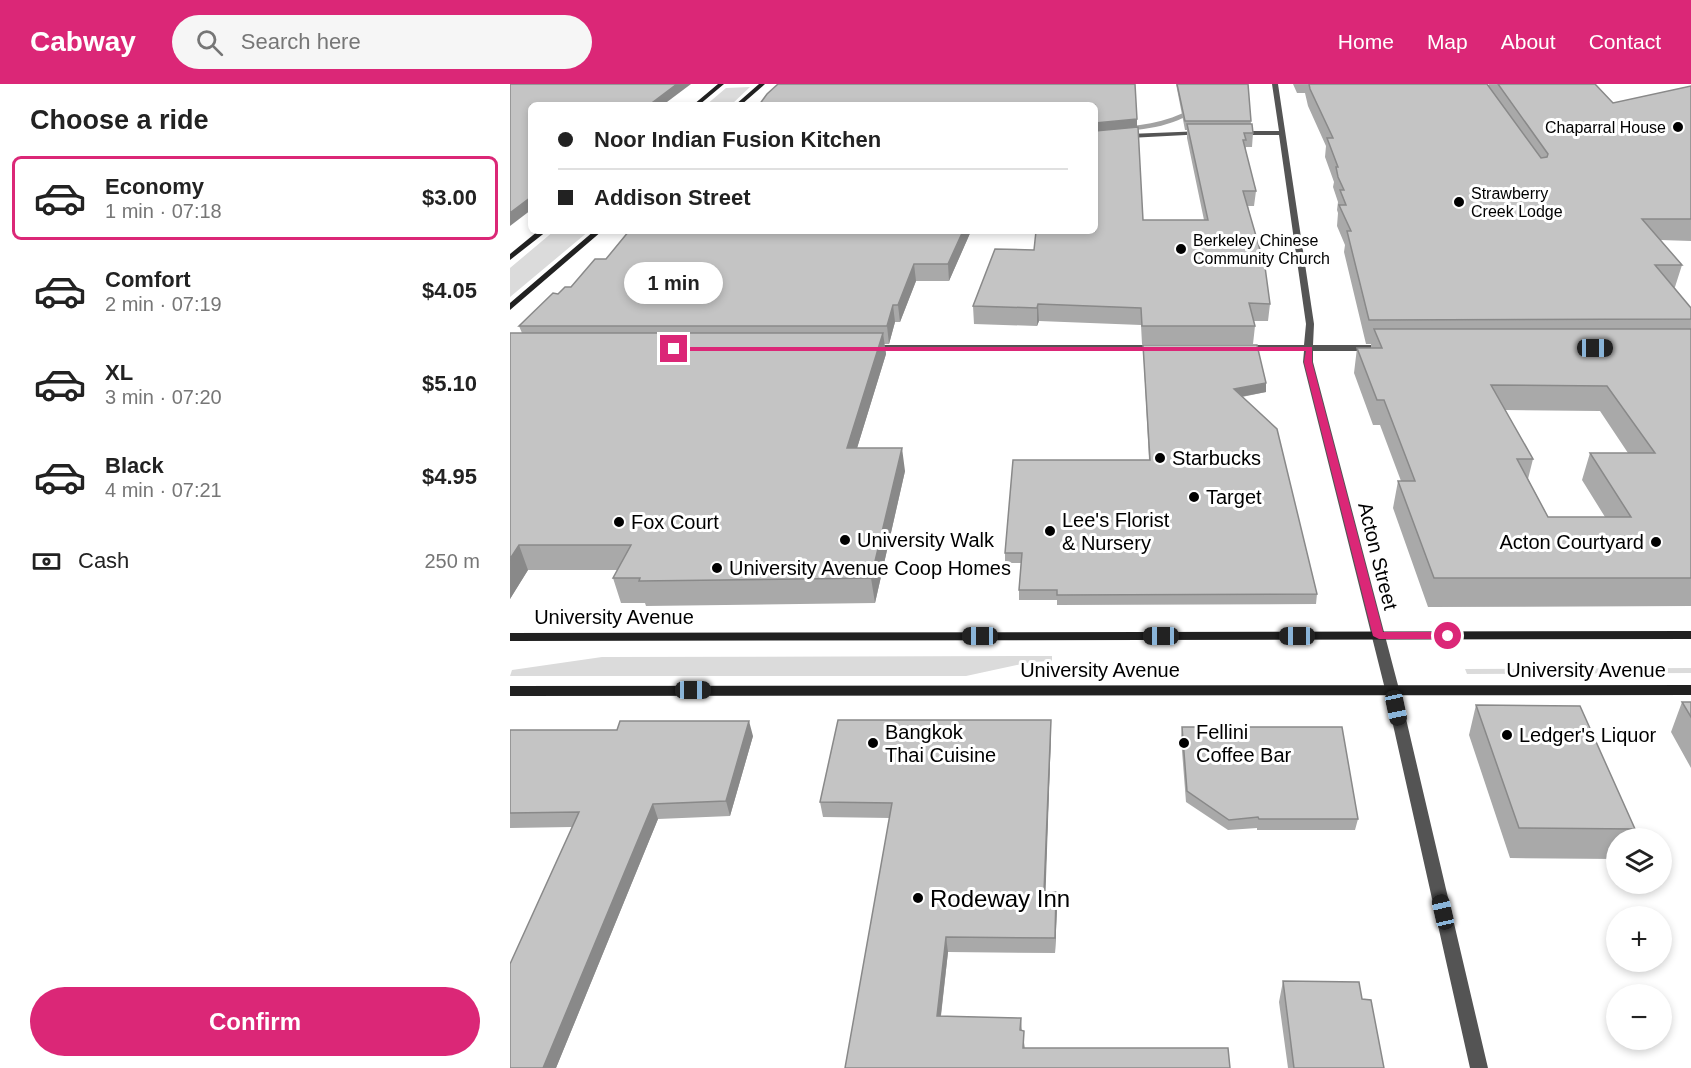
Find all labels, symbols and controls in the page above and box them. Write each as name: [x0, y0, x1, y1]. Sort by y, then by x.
search box: [172, 15, 592, 69]
text: Cabway: [30, 26, 136, 57]
icon: search: [193, 26, 226, 59]
text: Search here: [241, 29, 361, 54]
text: Home: [1338, 30, 1394, 53]
text: Map: [1427, 30, 1468, 53]
text: About: [1501, 30, 1556, 53]
text: Contact: [1589, 30, 1661, 53]
text: Choose a ride: [30, 105, 209, 135]
place label: Chaparral House: [1545, 119, 1666, 136]
marker: Chaparral House: [1671, 120, 1685, 134]
text: Noor Indian Fusion Kitchen: [594, 127, 881, 152]
icon: car: [33, 171, 87, 225]
text: Economy: [105, 174, 204, 199]
text: $3.00: [422, 185, 477, 210]
text: Addison Street: [594, 185, 750, 210]
place label: Strawberry Creek Lodge: [1471, 185, 1563, 220]
marker: Strawberry Creek Lodge: [1452, 195, 1466, 209]
text: 1 min · 07:18: [105, 200, 222, 222]
place label: Berkeley Chinese Community Church: [1193, 232, 1330, 267]
marker: Berkeley Chinese Community Church: [1174, 242, 1188, 256]
callout: 1 min: [624, 262, 723, 304]
icon: car: [33, 264, 87, 318]
text: Comfort: [105, 267, 191, 292]
text: 1 min: [647, 272, 700, 294]
text: $4.05: [422, 278, 477, 303]
text: 2 min · 07:19: [105, 293, 222, 315]
route end: [660, 335, 687, 362]
car: [1577, 339, 1613, 357]
icon: car: [33, 357, 87, 411]
text: XL: [105, 360, 133, 385]
text: $5.10: [422, 371, 477, 396]
text: 3 min · 07:20: [105, 386, 222, 408]
place label: Starbucks: [1172, 447, 1261, 469]
icon: car: [33, 450, 87, 504]
marker: Starbucks: [1153, 451, 1167, 465]
text: Black: [105, 453, 164, 478]
text: $4.95: [422, 464, 477, 489]
text: 4 min · 07:21: [105, 479, 222, 501]
place label: Target: [1206, 486, 1262, 508]
marker: Target: [1187, 490, 1201, 504]
street label: Acton Street: [1354, 500, 1402, 612]
place label: Lee's Florist & Nursery: [1062, 509, 1170, 554]
place label: Fox Court: [631, 511, 719, 533]
marker: Fox Court: [612, 515, 626, 529]
marker: Lee's Florist & Nursery: [1043, 524, 1057, 538]
place label: University Walk: [857, 529, 995, 551]
place label: Acton Courtyard: [1499, 531, 1644, 553]
marker: University Walk: [838, 533, 852, 547]
marker: Acton Courtyard: [1649, 535, 1663, 549]
icon: cash: [30, 545, 63, 578]
text: Cash: [78, 548, 129, 573]
text: 250 m: [424, 550, 480, 572]
place label: University Avenue Coop Homes: [729, 557, 1011, 579]
marker: University Avenue Coop Homes: [710, 561, 724, 575]
street label: University Avenue: [534, 606, 694, 628]
route start: [1434, 622, 1461, 649]
car: [962, 627, 998, 645]
car: [1143, 627, 1179, 645]
car: [1279, 627, 1315, 645]
street label: University Avenue: [1020, 659, 1180, 681]
street label: University Avenue: [1506, 659, 1666, 681]
car: [675, 681, 711, 699]
car: [1383, 689, 1409, 727]
place label: Bangkok Thai Cuisine: [885, 721, 996, 766]
place label: Fellini Coffee Bar: [1196, 721, 1292, 766]
place label: Ledger's Liquor: [1519, 724, 1657, 746]
marker: Ledger's Liquor: [1500, 728, 1514, 742]
marker: Bangkok Thai Cuisine: [866, 736, 880, 750]
marker: Fellini Coffee Bar: [1177, 736, 1191, 750]
map controls: [1606, 828, 1672, 1050]
button: layers: [1606, 828, 1672, 894]
place label: Rodeway Inn: [930, 885, 1070, 912]
marker: Rodeway Inn: [911, 891, 925, 905]
car: [1430, 892, 1456, 932]
button: +: [1606, 906, 1672, 972]
button: −: [1606, 984, 1672, 1050]
button: Confirm: [30, 987, 480, 1056]

